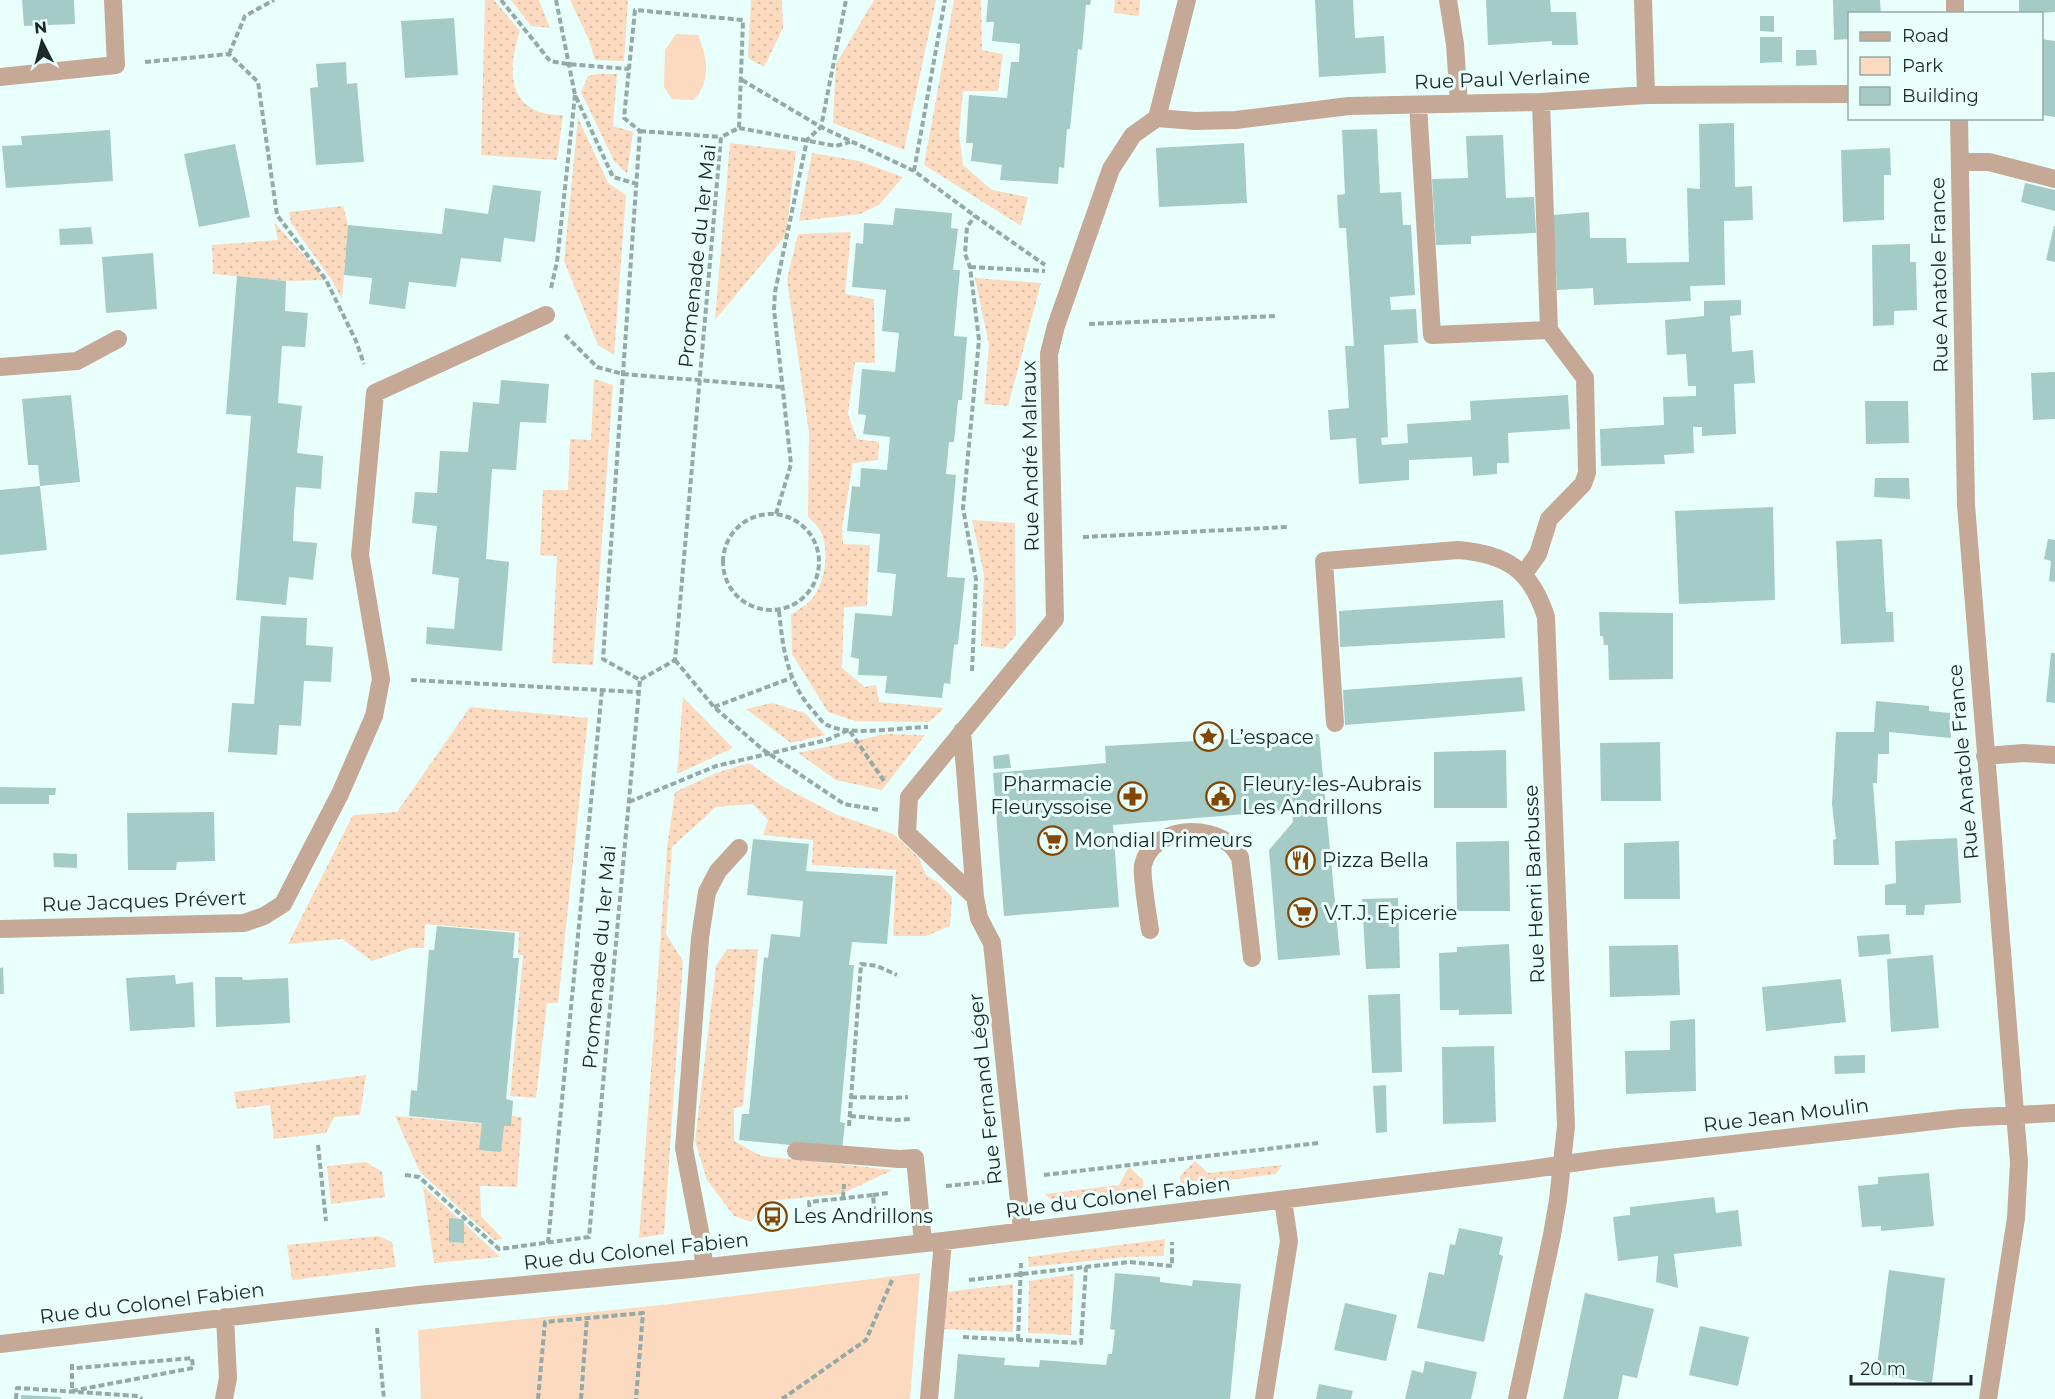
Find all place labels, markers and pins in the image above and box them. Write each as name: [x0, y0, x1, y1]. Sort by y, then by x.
place icon: L’espace: [1192, 721, 1224, 753]
place label: L’espace: [1229, 725, 1314, 749]
place label: Pharmacie Fleuryssoise: [991, 772, 1112, 819]
place label: Fleury-les-Aubrais Les Andrillons: [1242, 772, 1422, 819]
pharmacy icon: Pharmacie Fleuryssoise: [1117, 780, 1149, 812]
public building icon: Fleury-les-Aubrais Les Andrillons: [1205, 780, 1237, 812]
supermarket icon: Mondial Primeurs: [1037, 824, 1069, 856]
place label: Mondial Primeurs: [1074, 828, 1252, 852]
restaurant icon: Pizza Bella: [1285, 844, 1317, 876]
place label: Pizza Bella: [1322, 848, 1429, 872]
supermarket icon: V.T.J. Epicerie: [1287, 897, 1319, 929]
place label: V.T.J. Epicerie: [1324, 901, 1457, 925]
bus stop icon: Les Andrillons: [756, 1200, 788, 1232]
place label: Les Andrillons: [793, 1204, 933, 1228]

